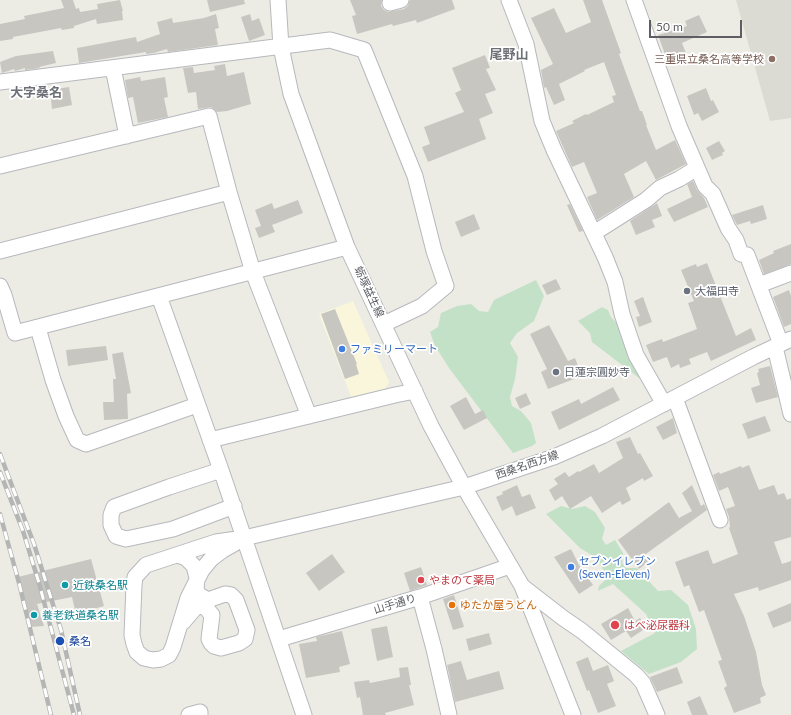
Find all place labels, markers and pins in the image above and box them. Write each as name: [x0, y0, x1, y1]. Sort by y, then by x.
place label: 三重県立桑名高等学校: [654, 52, 764, 66]
marker: 三重県立桑名高等学校: [767, 54, 777, 64]
place label: 大福田寺: [695, 284, 739, 298]
marker: 大福田寺: [682, 286, 692, 296]
place label: ファミリーマート: [350, 342, 438, 356]
marker: ファミリーマート: [337, 344, 347, 354]
place label: 日蓮宗圓妙寺: [564, 365, 630, 379]
marker: 日蓮宗圓妙寺: [551, 367, 561, 377]
place label: セブンイレブン (Seven-Eleven): [579, 554, 656, 580]
marker: セブンイレブン (Seven-Eleven): [566, 562, 576, 572]
place label: やまのて薬局: [429, 573, 495, 587]
marker: やまのて薬局: [416, 575, 426, 585]
place label: 近鉄桑名駅: [73, 578, 128, 592]
marker: 近鉄桑名駅: [60, 580, 70, 590]
place label: ゆたか屋うどん: [460, 598, 537, 612]
marker: ゆたか屋うどん: [447, 600, 457, 610]
place label: 養老鉄道桑名駅: [42, 608, 119, 622]
marker: 養老鉄道桑名駅: [29, 610, 39, 620]
place label: はべ泌尿器科: [624, 618, 690, 632]
marker: はべ泌尿器科: [609, 619, 621, 631]
place label: 桑名: [69, 634, 91, 648]
marker: 桑名: [54, 635, 66, 647]

